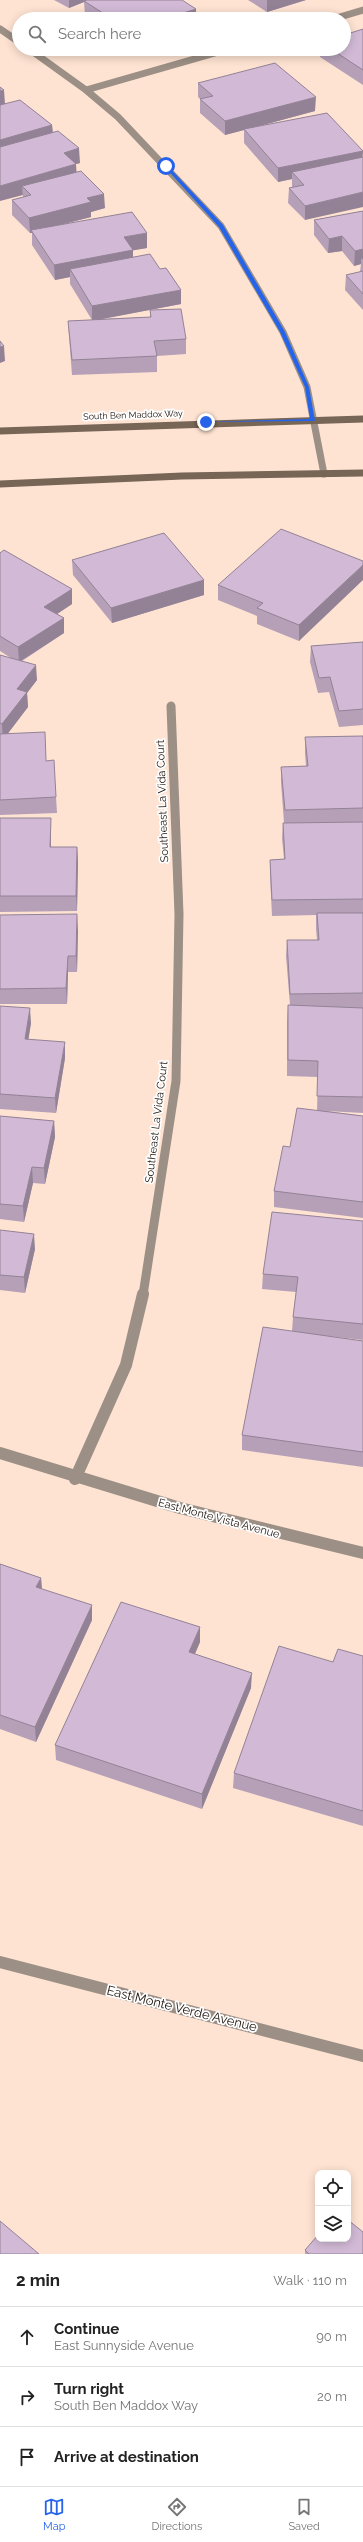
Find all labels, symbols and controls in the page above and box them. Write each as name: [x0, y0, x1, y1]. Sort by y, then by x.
search box: [12, 12, 351, 56]
icon: search: [26, 23, 48, 45]
text: Search here: [58, 25, 141, 43]
route start: [157, 157, 175, 175]
street label: South Ben Maddox Way: [83, 408, 183, 422]
route end: [197, 413, 215, 431]
street label: Southeast La Vida Court: [154, 739, 171, 862]
street label: Southeast La Vida Court: [143, 1060, 170, 1184]
street label: East Monte Vista Avenue: [157, 1496, 282, 1541]
street label: East Monte Verde Avenue: [105, 1983, 259, 2035]
map controls: [315, 2170, 351, 2242]
button: locate: [315, 2170, 351, 2206]
button: layers: [315, 2206, 351, 2242]
text: 2 min: [16, 2270, 60, 2290]
text: Walk · 110 m: [273, 2273, 347, 2288]
text: Continue: [54, 2320, 119, 2338]
icon: ahead: [16, 2326, 38, 2348]
text: 90 m: [316, 2329, 347, 2344]
text: East Sunnyside Avenue: [54, 2338, 194, 2353]
text: Turn right: [54, 2380, 124, 2398]
icon: right: [16, 2386, 38, 2408]
text: 20 m: [317, 2389, 347, 2404]
text: South Ben Maddox Way: [54, 2398, 198, 2413]
icon: arrive: [16, 2446, 38, 2468]
text: Arrive at destination: [54, 2448, 199, 2466]
tab: Map: [43, 2496, 65, 2533]
tab: Directions: [152, 2496, 202, 2533]
tab: Saved: [288, 2496, 320, 2533]

